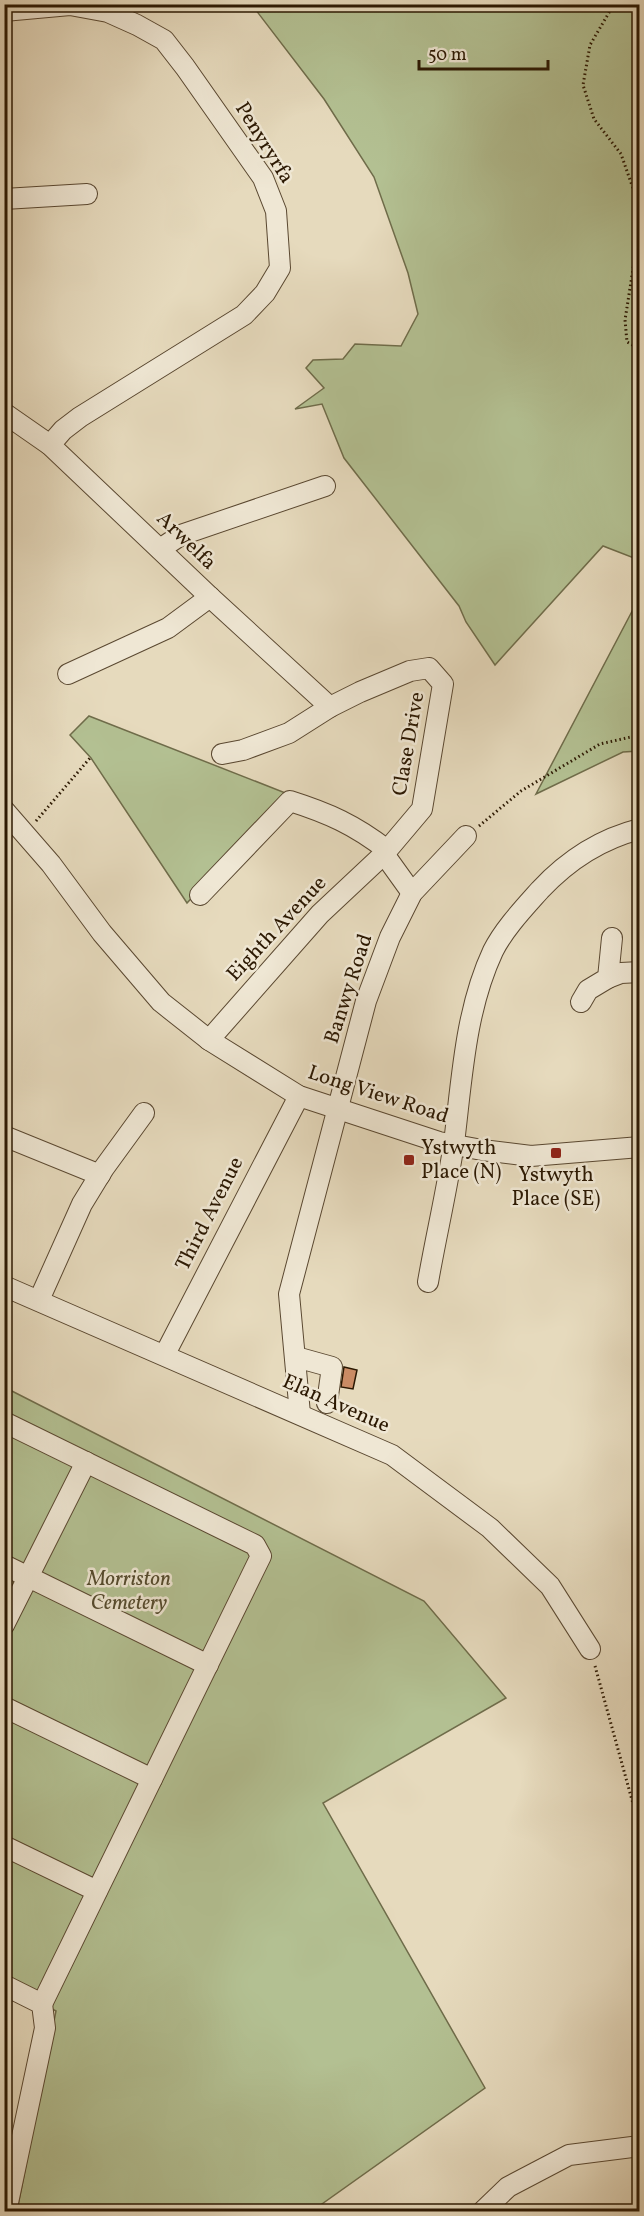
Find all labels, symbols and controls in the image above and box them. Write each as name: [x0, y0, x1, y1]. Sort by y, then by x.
scale bar: [419, 33, 548, 71]
text: 50 m: [428, 43, 467, 68]
street label: Penyryrfa: [227, 97, 301, 189]
street label: Arwelfa: [149, 505, 223, 577]
street label: Clase Drive: [386, 690, 432, 798]
street label: Eighth Avenue: [220, 870, 334, 988]
street label: Banwy Road: [318, 930, 380, 1048]
street label: Long View Road: [304, 1059, 452, 1131]
place label: Ystwyth Place (N): [421, 1134, 501, 1187]
marker: Ystwyth Place (SE): [549, 1146, 563, 1160]
street label: Third Avenue: [169, 1152, 251, 1276]
marker: Ystwyth Place (N): [402, 1153, 416, 1167]
place label: Ystwyth Place (SE): [512, 1161, 600, 1214]
street label: Elan Avenue: [278, 1367, 394, 1441]
park label: Morriston Cemetery: [86, 1565, 171, 1618]

